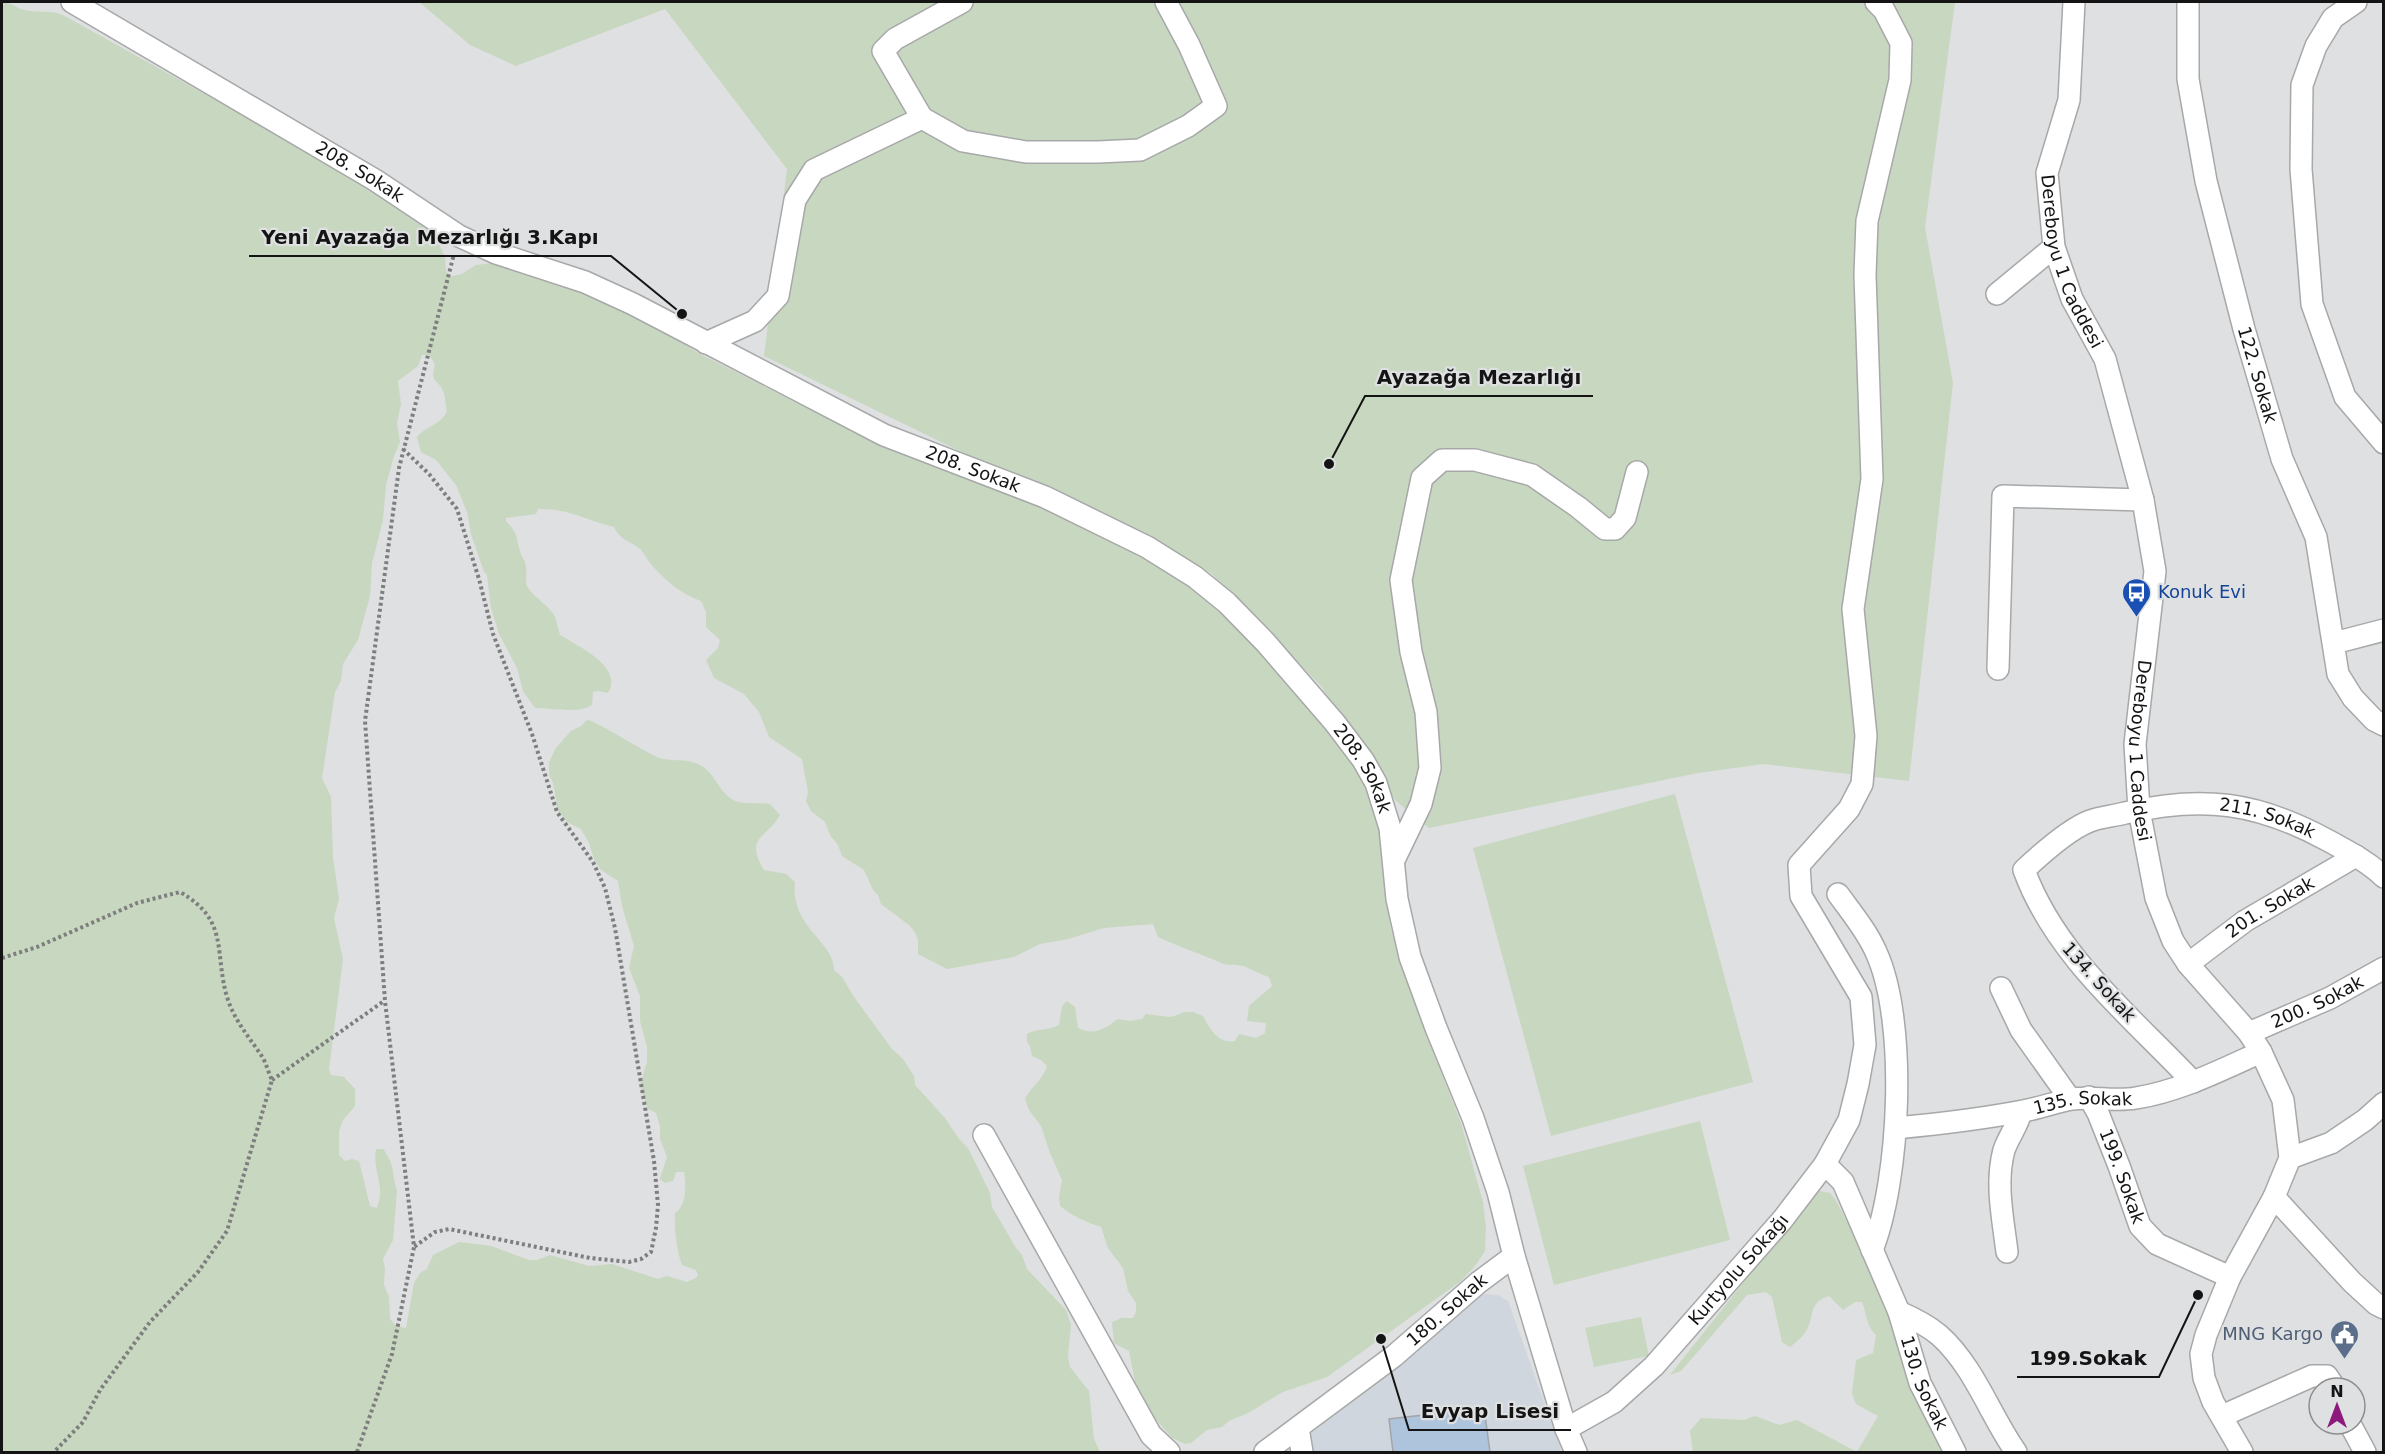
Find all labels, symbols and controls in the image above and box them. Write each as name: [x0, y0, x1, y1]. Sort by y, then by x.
street label: 208. Sokak: [312, 136, 409, 207]
street label: Dereboyu 1 Caddesi: [2037, 173, 2108, 352]
callout: Yeni Ayazağa Mezarlığı 3.Kapı: [249, 218, 611, 256]
text: Yeni Ayazağa Mezarlığı 3.Kapı: [260, 225, 599, 249]
street label: 122. Sokak: [2234, 324, 2282, 426]
callout: Ayazağa Mezarlığı: [1365, 358, 1593, 396]
text: Ayazağa Mezarlığı: [1377, 365, 1581, 389]
street label: 208. Sokak: [923, 441, 1024, 497]
bus stop icon: Konuk Evi: [2121, 576, 2153, 618]
place label: Konuk Evi: [2158, 581, 2246, 602]
street label: Dereboyu 1 Caddesi: [2125, 659, 2156, 843]
street label: 208. Sokak: [1329, 720, 1396, 816]
street label: 211. Sokak: [2218, 793, 2320, 843]
street label: 201. Sokak: [2221, 872, 2318, 942]
street label: 134. Sokak: [2058, 938, 2141, 1026]
street label: 200. Sokak: [2268, 970, 2367, 1032]
street label: 135. Sokak: [2031, 1087, 2134, 1118]
street label: 199. Sokak: [2095, 1125, 2150, 1227]
street label: Kurtyolu Sokağı: [1684, 1210, 1793, 1329]
street label: 180. Sokak: [1402, 1268, 1491, 1350]
public building icon: MNG Kargo: [2328, 1318, 2360, 1360]
place label: MNG Kargo: [2222, 1323, 2323, 1344]
street label: 130. Sokak: [1897, 1333, 1953, 1434]
callout: 199.Sokak: [2017, 1339, 2159, 1377]
text: 199.Sokak: [2029, 1346, 2147, 1370]
north arrow: [2307, 1376, 2367, 1436]
text: N: [2330, 1382, 2344, 1401]
callout: Evyap Lisesi: [1409, 1392, 1571, 1430]
text: Evyap Lisesi: [1421, 1399, 1559, 1423]

